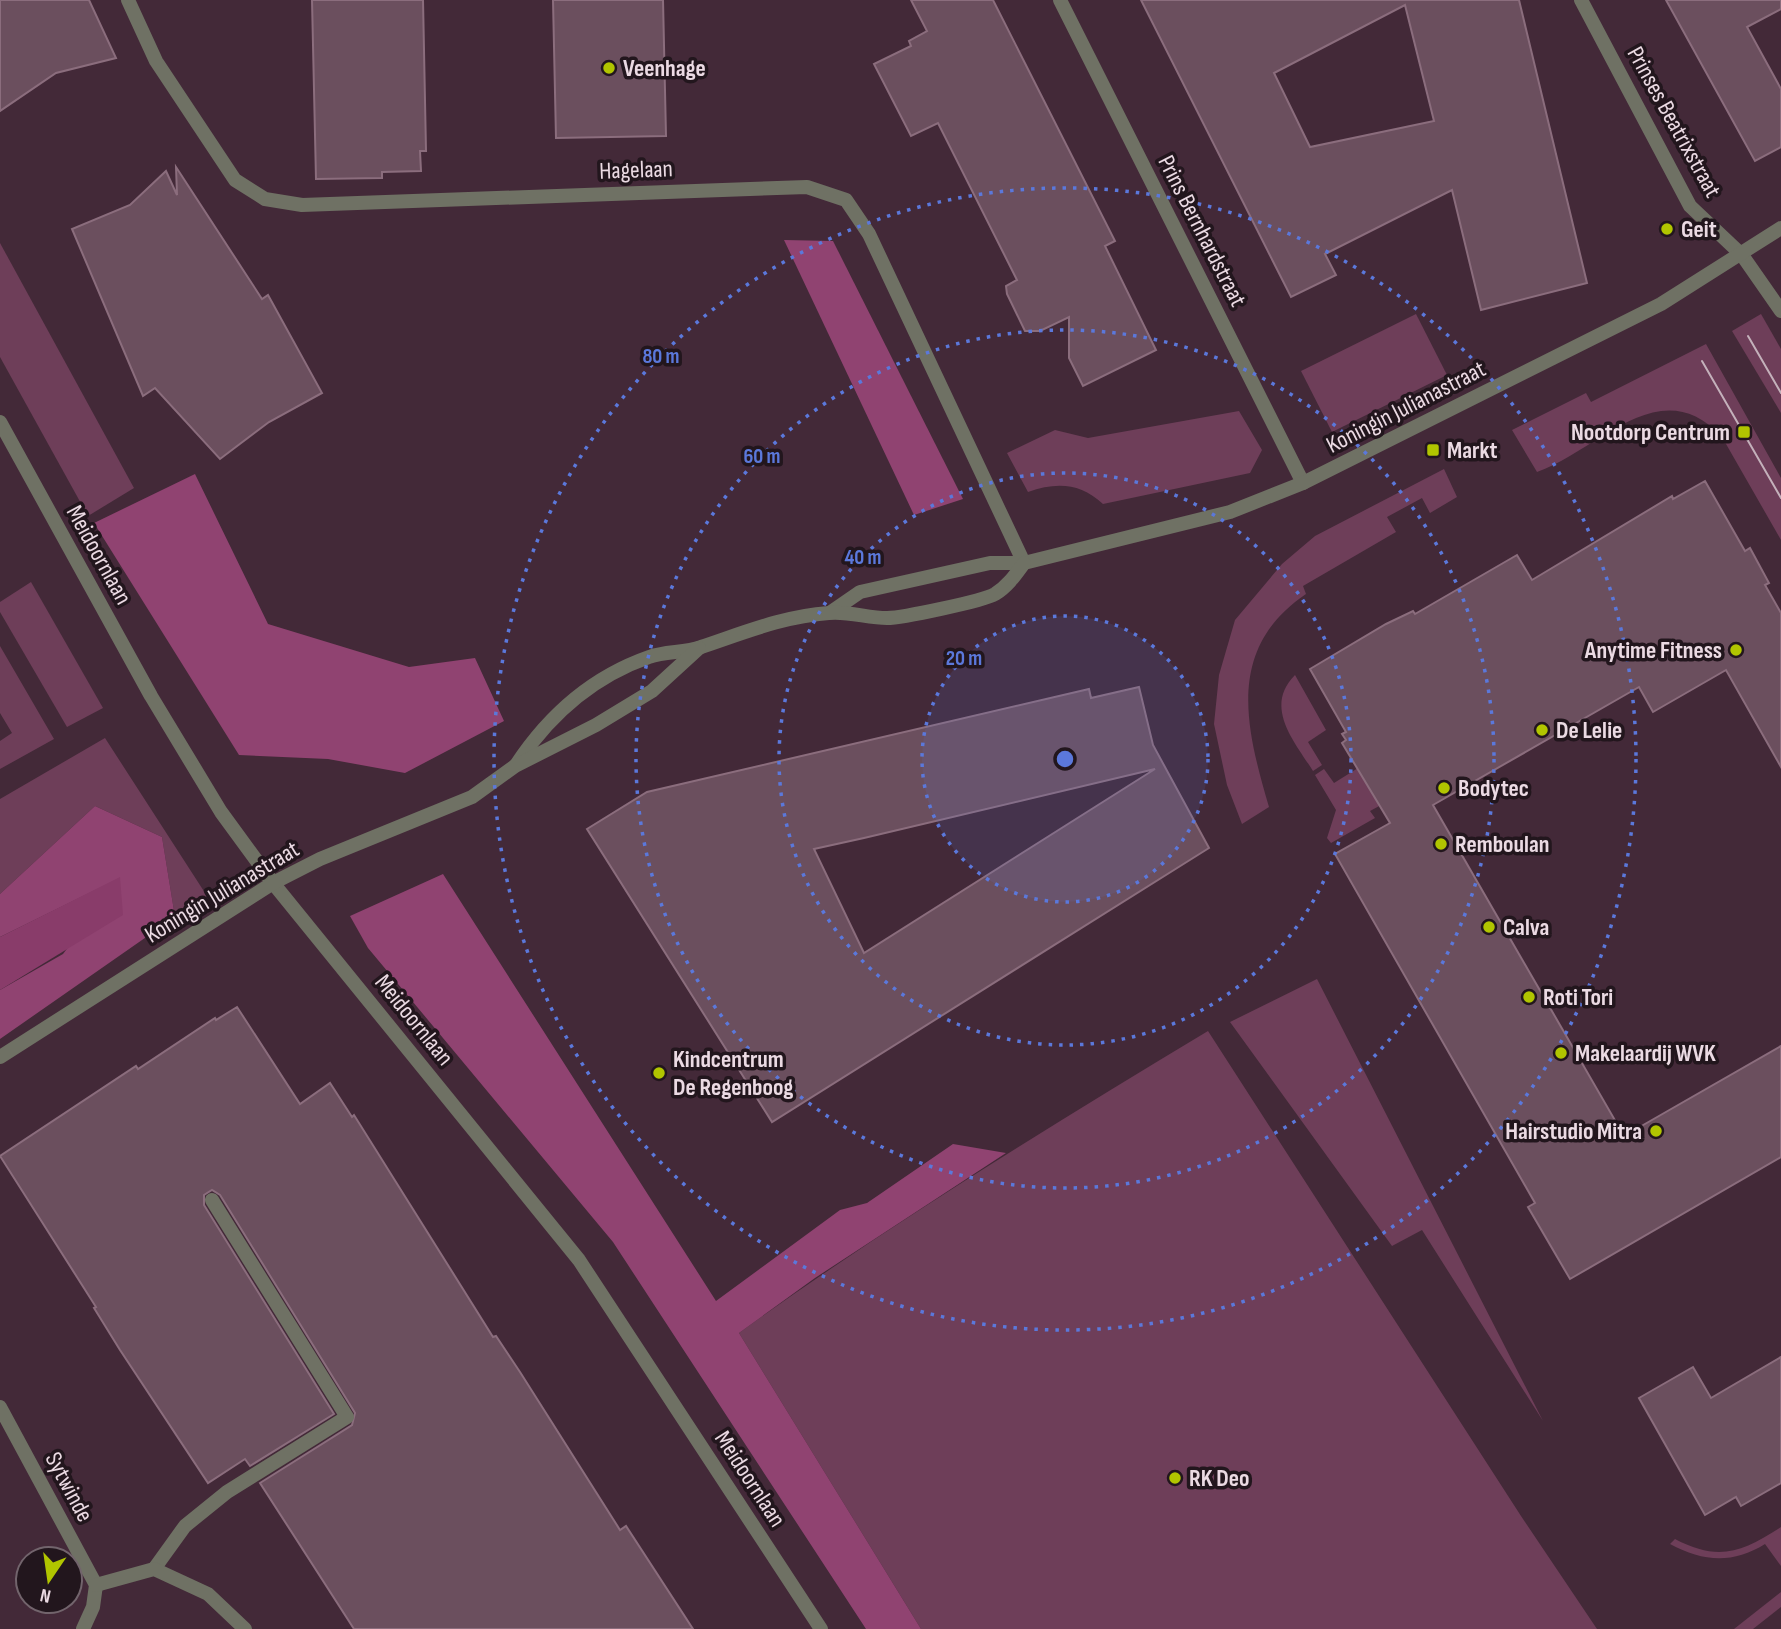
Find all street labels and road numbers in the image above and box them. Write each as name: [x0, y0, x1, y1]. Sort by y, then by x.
street label: Prinses Beatrixstraat: [1621, 42, 1727, 202]
street label: Prins Bernhardstraat: [1151, 150, 1253, 312]
street label: Hagelaan: [599, 154, 673, 186]
street label: Koningin Julianastraat: [1321, 354, 1491, 460]
street label: Meidoornlaan: [60, 500, 138, 610]
street label: Koningin Julianastraat: [140, 835, 304, 949]
street label: Meidoornlaan: [369, 969, 459, 1071]
street label: Meidoornlaan: [708, 1426, 792, 1532]
street label: Sytwinde: [39, 1447, 99, 1527]

